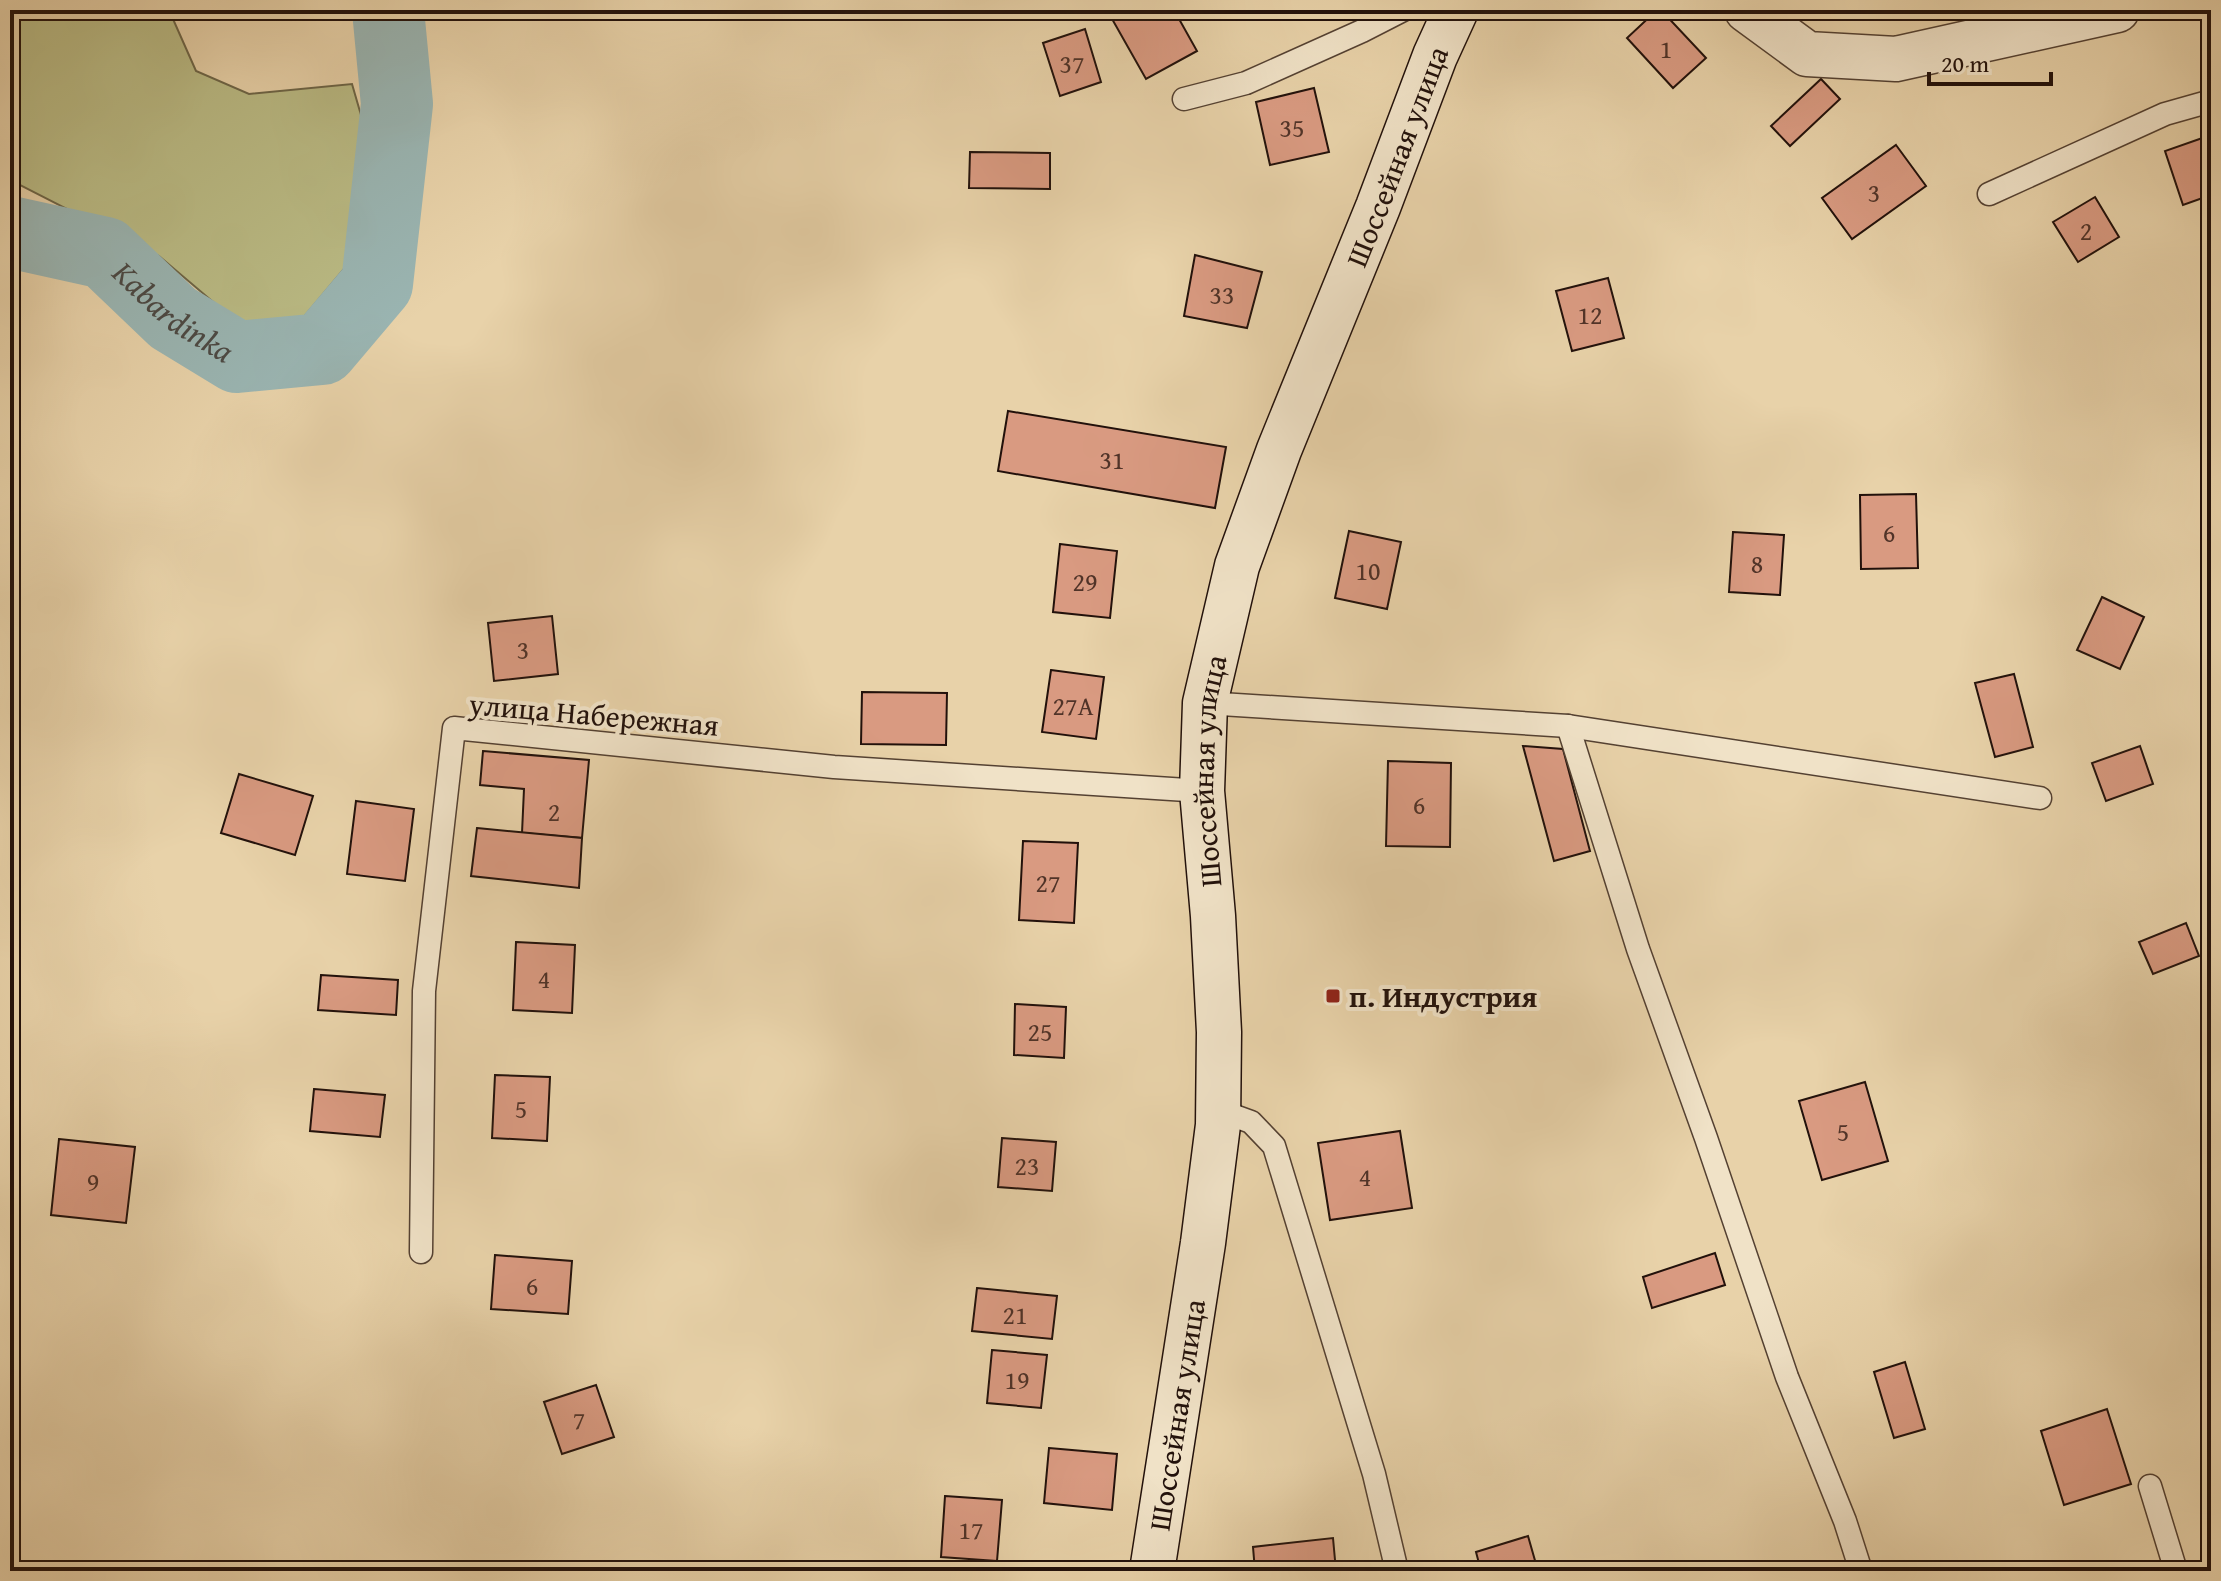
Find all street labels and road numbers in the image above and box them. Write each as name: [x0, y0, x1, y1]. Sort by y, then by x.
street label: Шоссейная улица: [1334, 38, 1459, 273]
street label: Шоссейная улица: [1180, 649, 1238, 889]
street label: улица Набережная: [466, 681, 721, 747]
street label: Шоссейная улица: [1137, 1295, 1216, 1534]

